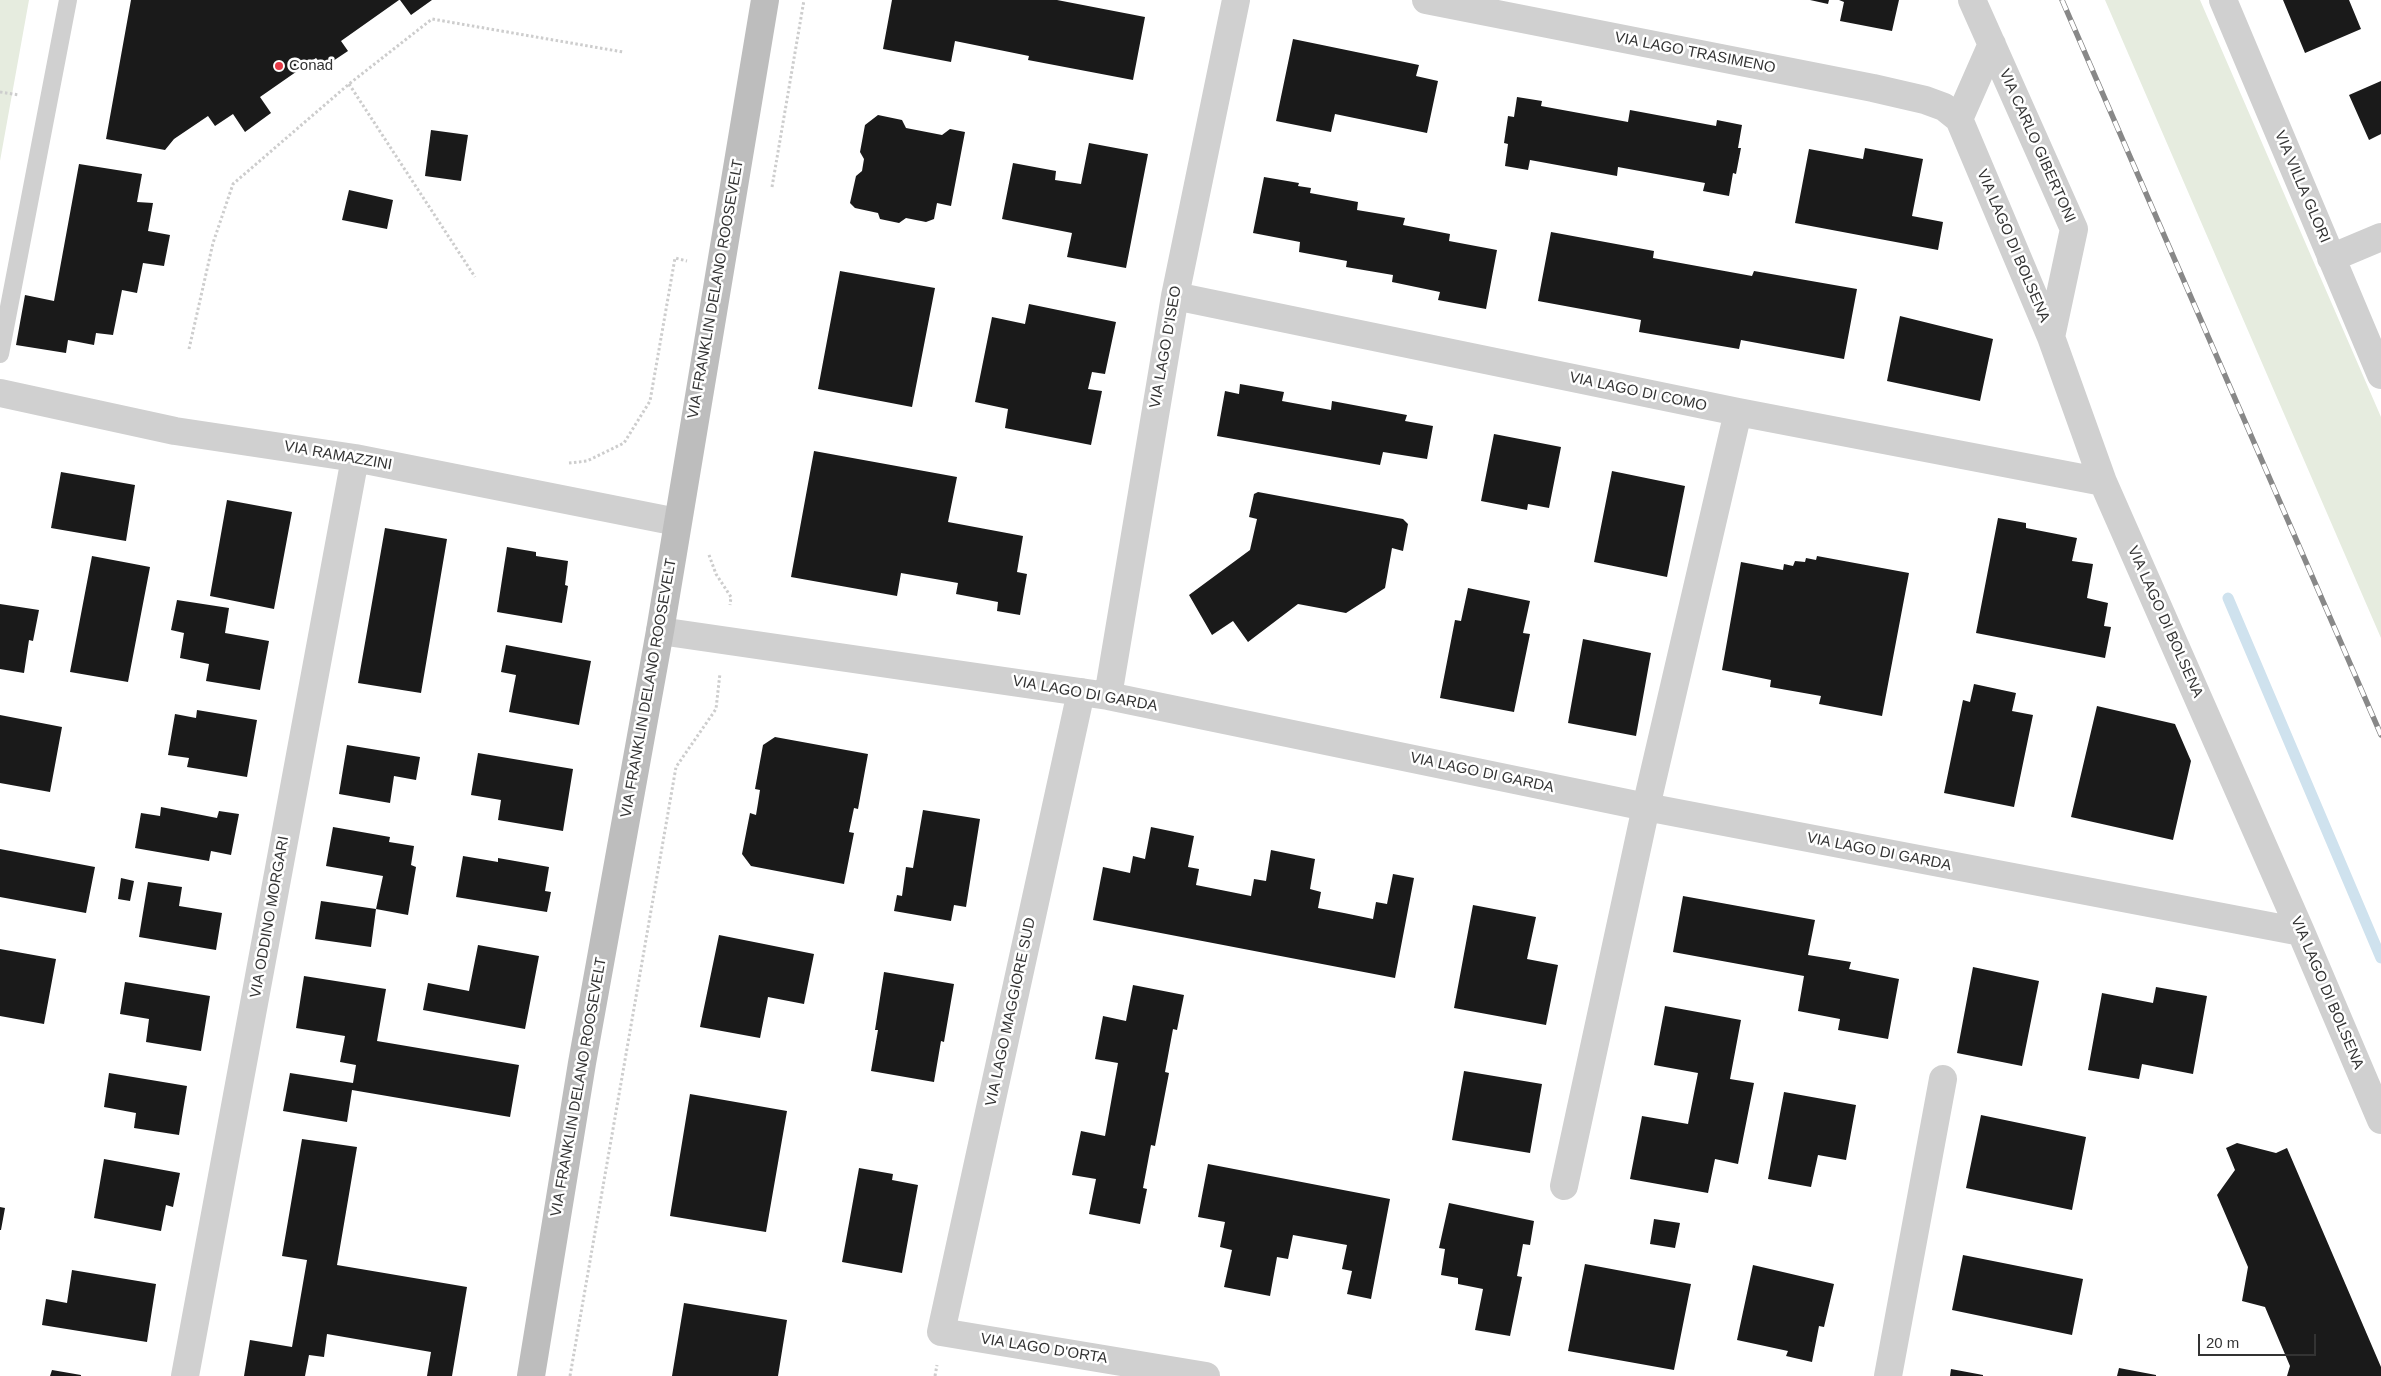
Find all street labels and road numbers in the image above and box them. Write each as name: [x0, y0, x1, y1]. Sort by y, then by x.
street label: VIA LAGO TRASIMENO: [1613, 29, 1777, 77]
street label: VIA CARLO GIBERTONI: [1995, 66, 2079, 226]
street label: VIA VILLA GLORI: [2270, 128, 2334, 246]
street label: VIA FRANKLIN DELANO ROOSEVELT: [684, 158, 748, 420]
street label: VIA LAGO DI BOLSENA: [1973, 167, 2053, 325]
street label: VIA LAGO D'ISEO: [1146, 285, 1186, 409]
street label: VIA LAGO DI COMO: [1568, 369, 1708, 415]
street label: VIA RAMAZZINI: [283, 438, 393, 474]
street label: VIA LAGO DI BOLSENA: [2123, 543, 2207, 701]
street label: VIA FRANKLIN DELANO ROOSEVELT: [617, 557, 681, 819]
street label: VIA LAGO DI GARDA: [1011, 672, 1159, 716]
street label: VIA LAGO DI GARDA: [1408, 749, 1556, 797]
street label: VIA LAGO DI GARDA: [1805, 829, 1953, 875]
street label: VIA ODDINO MORGARI: [247, 835, 293, 999]
street label: VIA LAGO DI BOLSENA: [2287, 914, 2367, 1072]
street label: VIA LAGO MAGGIORE SUD: [982, 916, 1040, 1108]
street label: VIA FRANKLIN DELANO ROOSEVELT: [547, 956, 611, 1218]
street label: VIA LAGO D'ORTA: [979, 1330, 1109, 1368]

